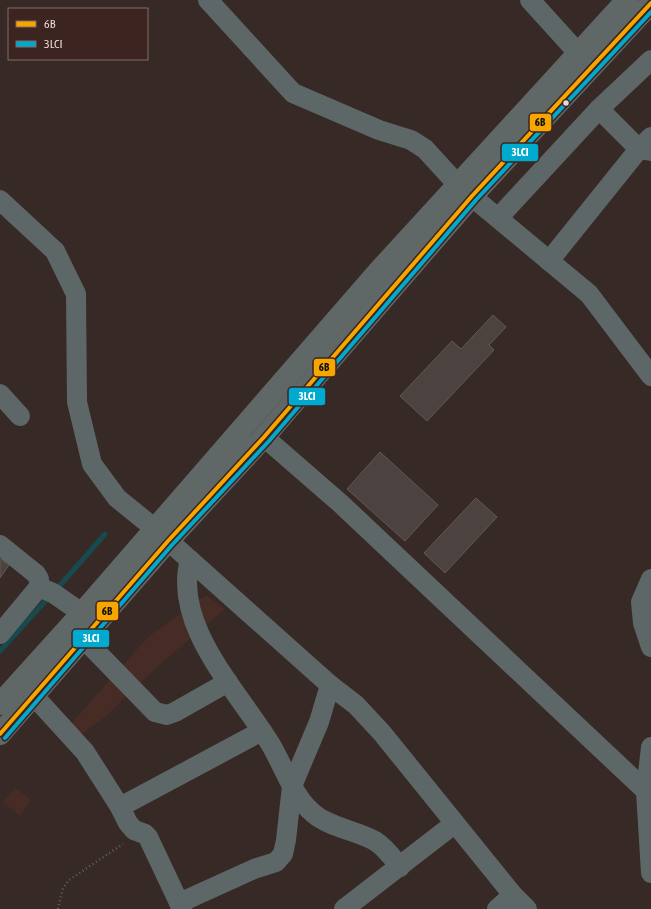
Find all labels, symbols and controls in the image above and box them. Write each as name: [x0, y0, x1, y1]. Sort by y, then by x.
legend: [8, 8, 148, 60]
text: 6B: [44, 17, 56, 31]
text: 3LCI: [44, 37, 63, 51]
unlabelled marker: [561, 98, 571, 108]
line badge: 6B: [529, 113, 552, 132]
text: 6B: [535, 116, 546, 128]
line badge: 3LCI: [501, 143, 539, 162]
text: 3LCI: [512, 146, 529, 158]
line badge: 6B: [313, 358, 336, 377]
text: 6B: [319, 361, 330, 373]
line badge: 3LCI: [288, 387, 326, 406]
text: 3LCI: [299, 390, 316, 402]
line badge: 6B: [96, 601, 119, 621]
text: 6B: [102, 605, 113, 617]
line badge: 3LCI: [72, 629, 110, 648]
text: 3LCI: [83, 632, 100, 644]

